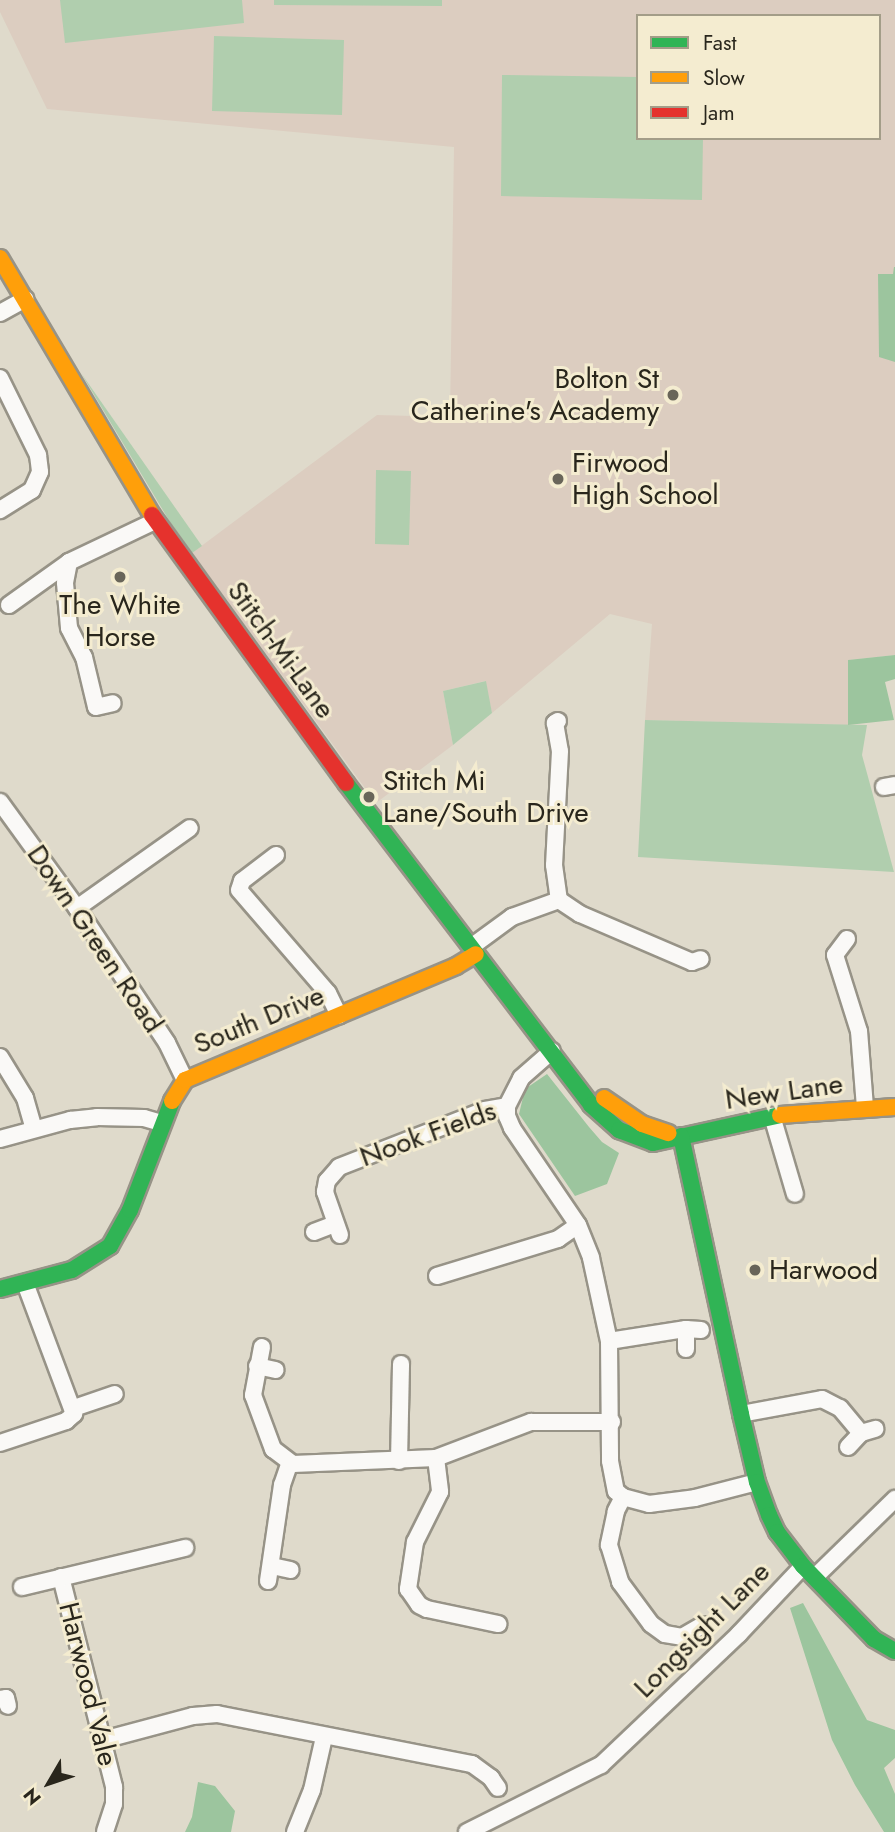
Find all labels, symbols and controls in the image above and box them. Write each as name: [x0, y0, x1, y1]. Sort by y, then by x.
legend: [636, 14, 881, 140]
text: Fast: [703, 28, 736, 58]
text: Slow: [703, 63, 745, 93]
text: Jam: [703, 98, 735, 128]
place label: Bolton St Catherine's Academy: [411, 362, 659, 428]
marker: Bolton St Catherine's Academy: [665, 387, 681, 403]
place label: Firwood High School: [572, 446, 719, 512]
marker: Firwood High School: [550, 471, 566, 487]
marker: The White Horse: [112, 569, 128, 585]
street label: Stitch-Mi-Lane: [220, 575, 342, 725]
place label: The White Horse: [59, 588, 181, 654]
place label: Stitch Mi Lane/South Drive: [383, 764, 589, 830]
marker: Stitch Mi Lane/South Drive: [361, 789, 377, 805]
street label: Down Green Road: [20, 839, 170, 1039]
street label: South Drive: [189, 979, 329, 1061]
street label: New Lane: [723, 1067, 845, 1117]
street label: Nook Fields: [355, 1094, 501, 1174]
place label: Harwood: [769, 1253, 878, 1287]
marker: Harwood: [747, 1262, 763, 1278]
street label: Longsight Lane: [627, 1555, 777, 1705]
street label: Harwood Vale: [51, 1599, 125, 1769]
north arrow: [14, 1748, 84, 1818]
text: N: [17, 1782, 48, 1811]

